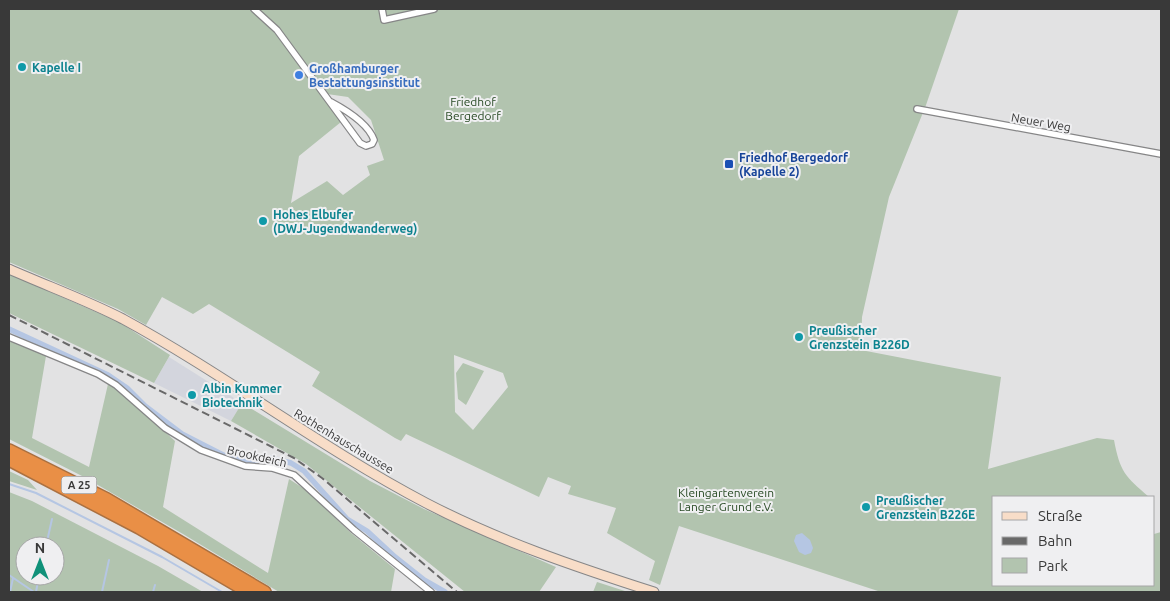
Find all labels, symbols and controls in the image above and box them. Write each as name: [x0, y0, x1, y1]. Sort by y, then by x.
marker: Kapelle I: [16, 61, 28, 73]
place label: Kapelle I: [32, 61, 81, 74]
place label: Großhamburger Bestattungsinstitut: [309, 62, 420, 89]
marker: Großhamburger Bestattungsinstitut: [293, 69, 305, 81]
park label: Friedhof Bergedorf: [445, 95, 501, 122]
street label: Neuer Weg: [1010, 110, 1072, 134]
place label: Friedhof Bergedorf (Kapelle 2): [739, 151, 849, 179]
marker: Friedhof Bergedorf (Kapelle 2): [723, 158, 735, 170]
place label: Hohes Elbufer (DWJ-Jugendwanderweg): [273, 208, 417, 236]
marker: Hohes Elbufer (DWJ-Jugendwanderweg): [257, 215, 269, 227]
place label: Preußischer Grenzstein B226D: [809, 324, 910, 351]
marker: Preußischer Grenzstein B226D: [793, 331, 805, 343]
place label: Albin Kummer Biotechnik: [202, 382, 282, 409]
marker: Albin Kummer Biotechnik: [186, 389, 198, 401]
street label: Rothenhauschaussee: [292, 406, 396, 476]
street label: Brookdeich: [226, 443, 288, 469]
road number: A 25: [62, 476, 96, 494]
park label: Kleingartenverein Langer Grund e.V.: [678, 486, 774, 513]
place label: Preußischer Grenzstein B226E: [876, 494, 975, 521]
legend: [992, 496, 1155, 586]
marker: Preußischer Grenzstein B226E: [860, 501, 872, 513]
text: Straße: [1038, 507, 1082, 524]
text: Bahn: [1038, 532, 1072, 549]
north arrow: [15, 536, 65, 586]
text: N: [35, 540, 45, 556]
text: Park: [1038, 557, 1068, 574]

